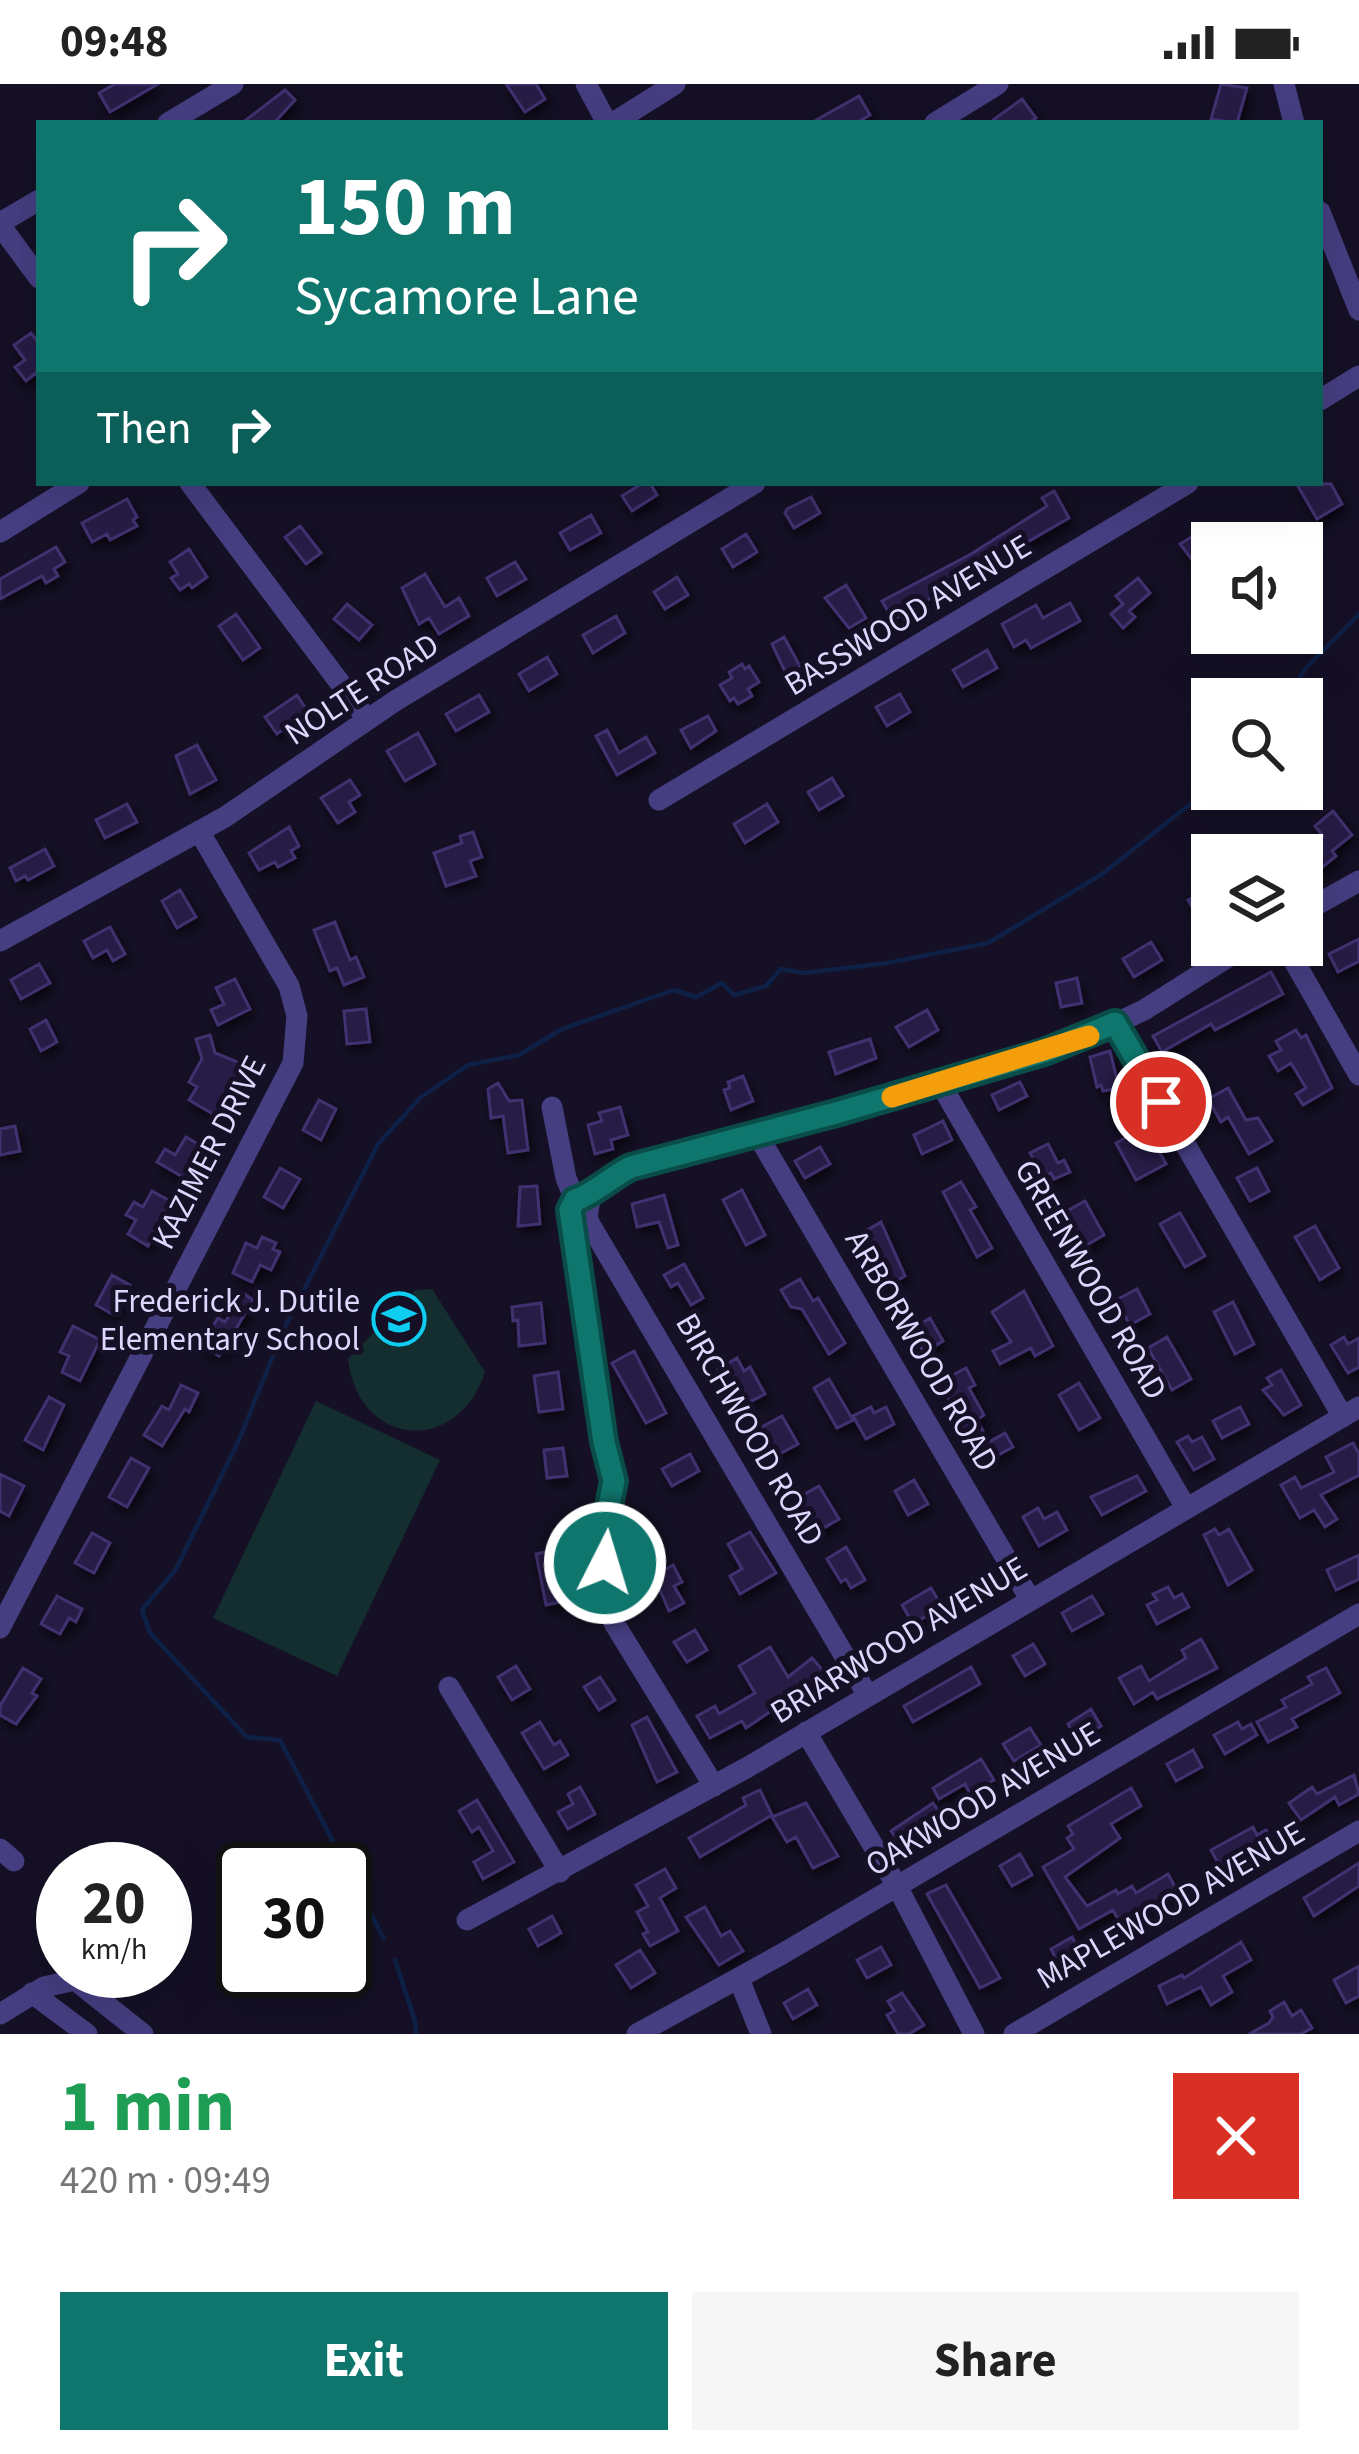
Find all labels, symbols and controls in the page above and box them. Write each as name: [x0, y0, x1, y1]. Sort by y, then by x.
text: 09:48: [60, 10, 169, 74]
text: 150 m: [294, 148, 516, 268]
icon: right: [96, 168, 252, 324]
text: Sycamore Lane: [294, 259, 639, 336]
icon: right: [216, 396, 282, 462]
text: Then: [96, 397, 192, 461]
map controls: [1191, 522, 1323, 966]
button: sound: [1191, 522, 1323, 654]
street label: BASSWOOD AVENUE: [775, 523, 1040, 708]
street label: NOLTE ROAD: [275, 622, 448, 757]
button: search: [1191, 678, 1323, 810]
button: layers: [1191, 834, 1323, 966]
street label: KAZIMER DRIVE: [140, 1048, 278, 1258]
pin: [1110, 1051, 1212, 1153]
icon: arrive: [1128, 1069, 1194, 1135]
street label: GREENWOOD ROAD: [1003, 1151, 1179, 1409]
street label: ARBORWOOD ROAD: [833, 1221, 1010, 1480]
place label: Frederick J. Dutile Elementary School: [100, 1278, 360, 1363]
school or university icon: Frederick J. Dutile Elementary School: [371, 1291, 427, 1347]
street label: BIRCHWOOD ROAD: [664, 1304, 836, 1555]
position arrow: [542, 1500, 668, 1626]
street label: BRIARWOOD AVENUE: [761, 1545, 1036, 1736]
street label: OAKWOOD AVENUE: [856, 1710, 1109, 1888]
street label: MAPLEWOOD AVENUE: [1028, 1809, 1313, 2001]
speed limit sign: 30: [216, 1842, 372, 1998]
text: 20: [82, 1862, 146, 1947]
text: km/h: [81, 1928, 147, 1971]
text: 1 min: [60, 2056, 235, 2159]
button: close: [1173, 2073, 1299, 2199]
text: 420 m · 09:49: [60, 2153, 271, 2209]
button: Exit: [60, 2292, 668, 2430]
button: Share: [692, 2292, 1299, 2430]

